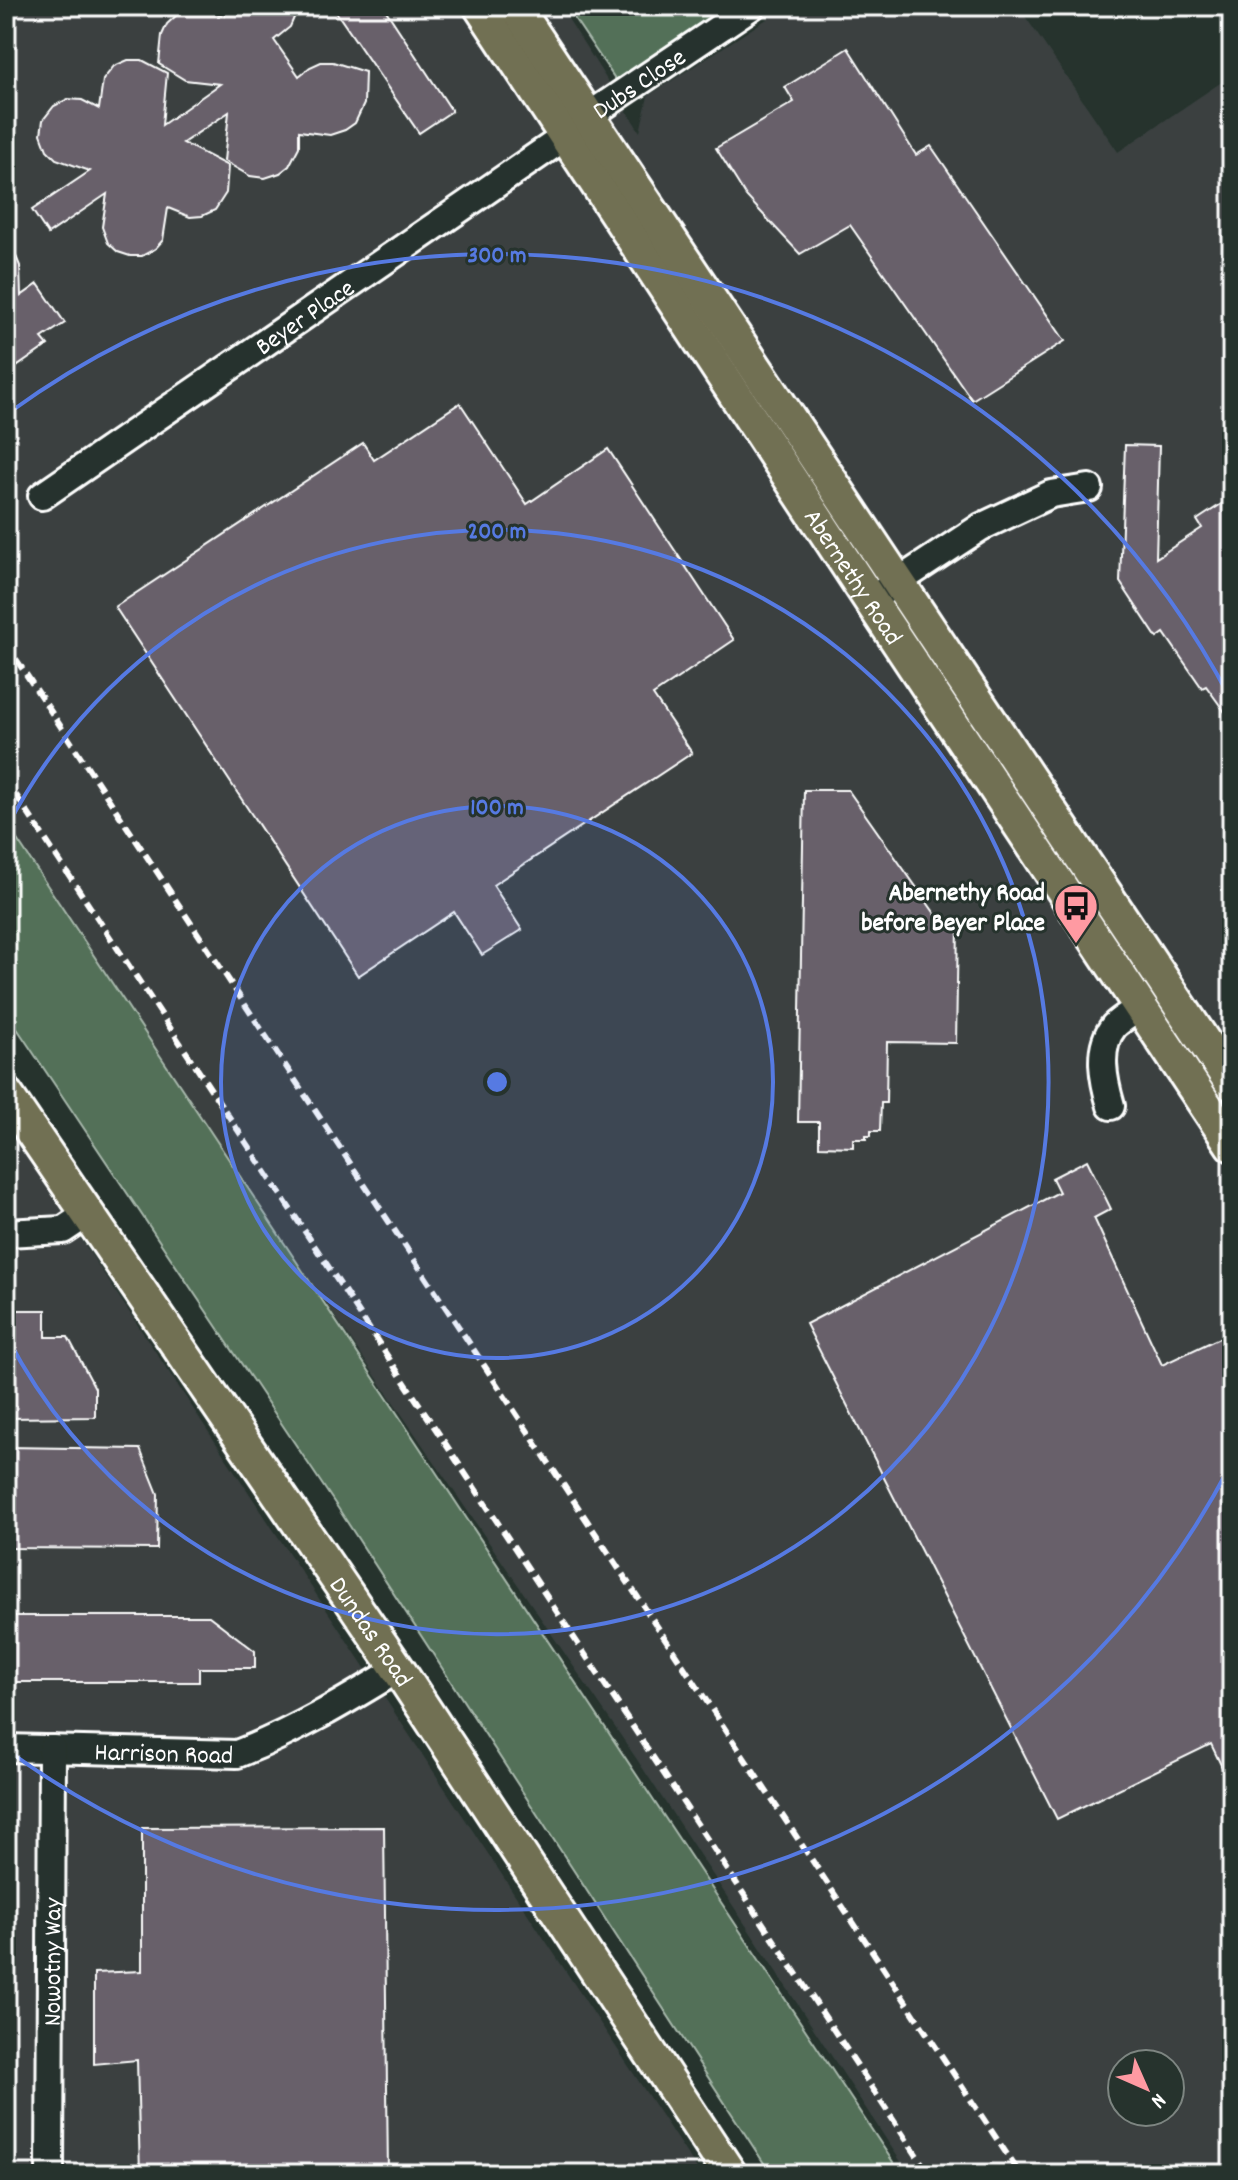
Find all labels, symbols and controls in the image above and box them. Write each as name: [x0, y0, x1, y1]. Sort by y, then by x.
street label: Dubs Close: [586, 40, 695, 130]
text: 300 m: [468, 240, 526, 274]
street label: Beyer Place: [249, 271, 363, 366]
street label: Abernethy Road: [793, 502, 910, 654]
text: 200 m: [468, 516, 526, 550]
text: 100 m: [470, 792, 524, 826]
place label: Abernethy Road before Beyer Place: [861, 876, 1045, 943]
bus stop icon: Abernethy Road before Beyer Place: [1052, 882, 1100, 945]
centre of rings: [483, 1068, 511, 1096]
street label: Dundas Road: [318, 1570, 420, 1696]
street label: Harrison Road: [94, 1735, 234, 1776]
street label: Nowotny Way: [36, 1897, 73, 2026]
north arrow: [1106, 2048, 1186, 2128]
text: N: [1143, 2085, 1172, 2115]

